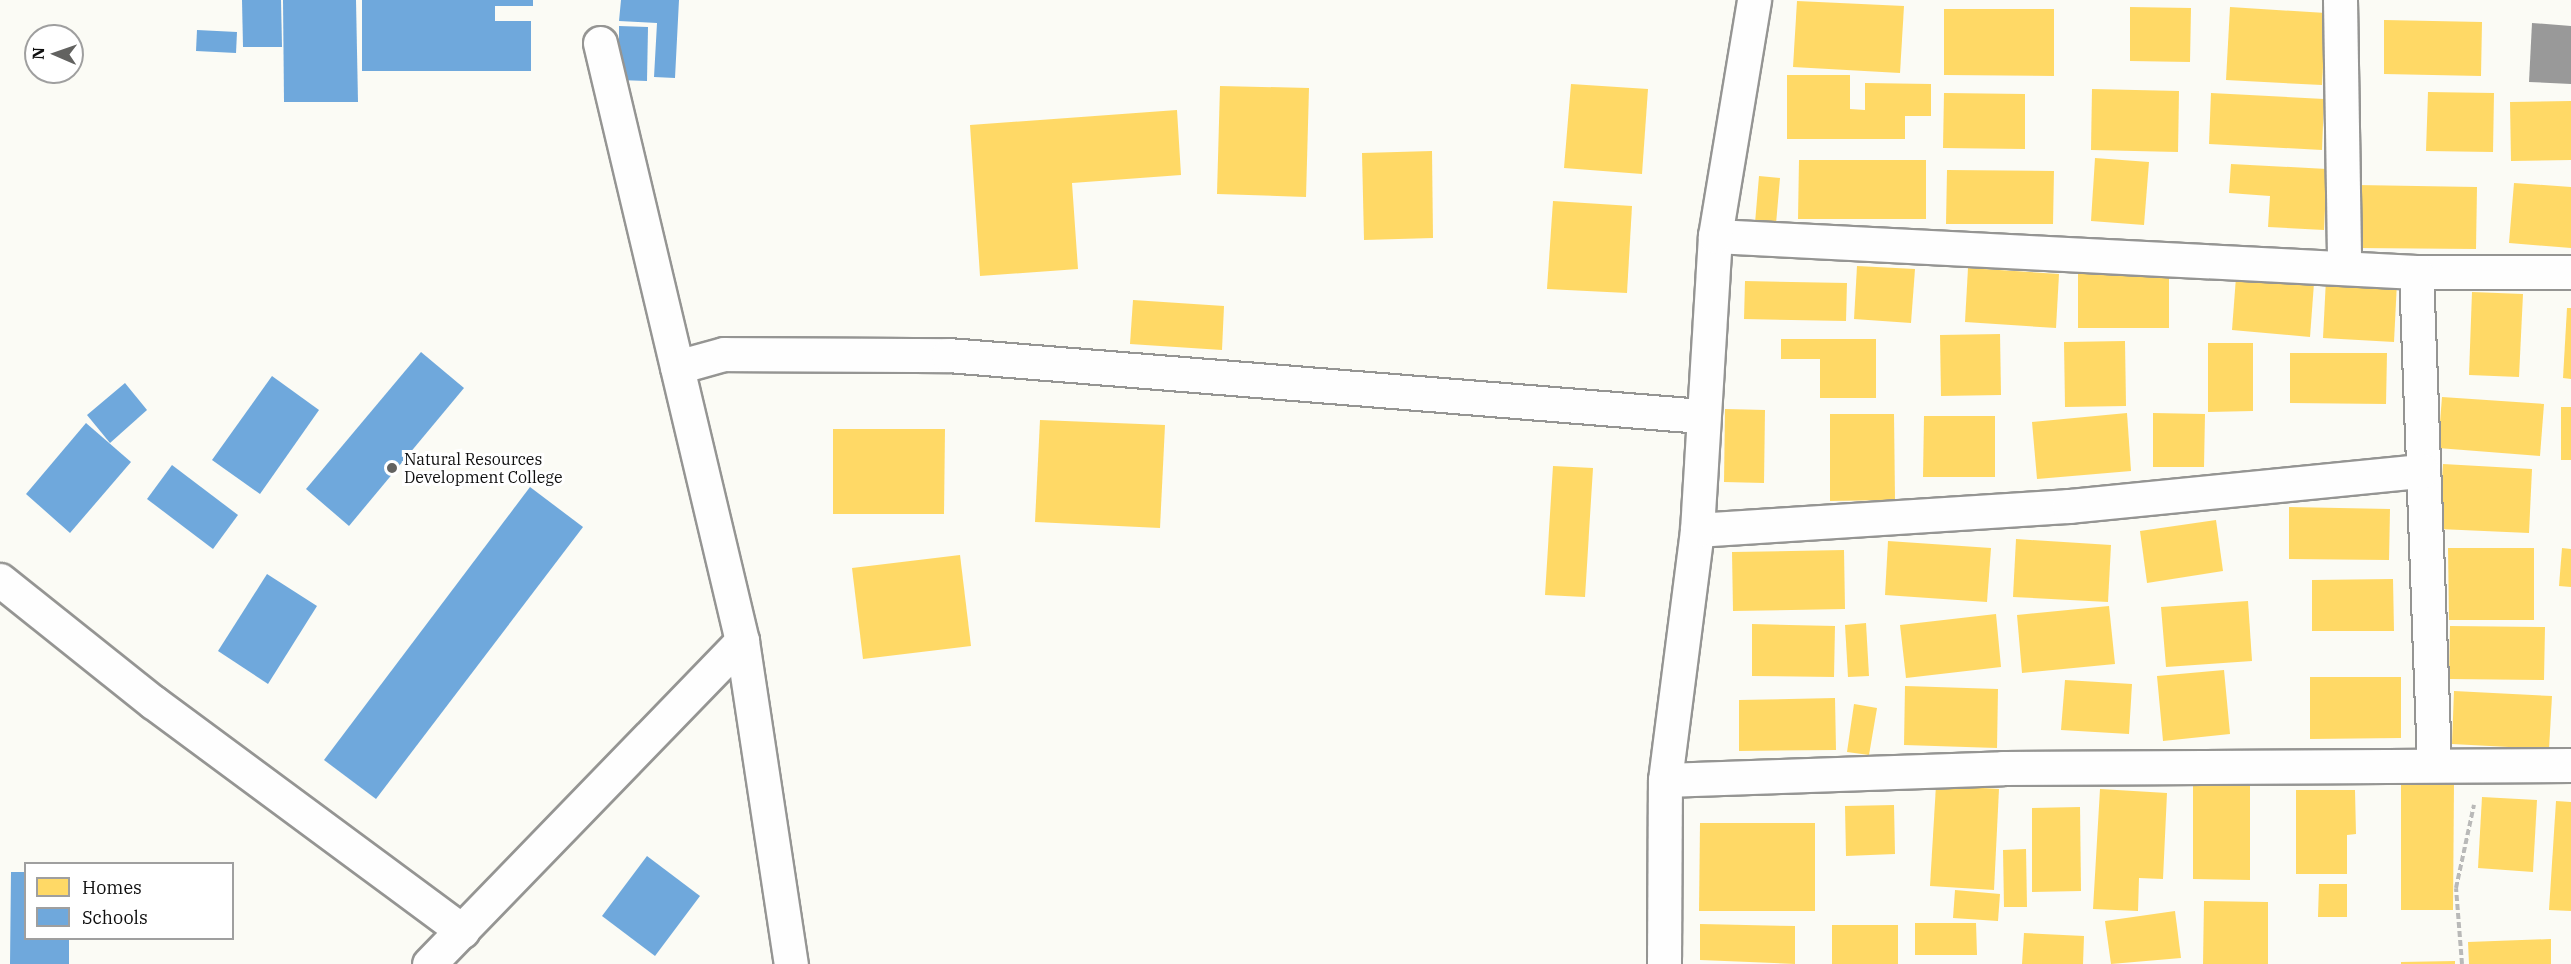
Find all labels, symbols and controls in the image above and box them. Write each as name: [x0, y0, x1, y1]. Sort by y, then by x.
north arrow: [24, 24, 84, 84]
text: N: [28, 47, 48, 60]
place label: Natural Resources Development College: [404, 449, 562, 487]
marker: Natural Resources Development College: [385, 461, 399, 475]
legend: [24, 862, 234, 940]
text: Homes: [82, 876, 142, 899]
text: Schools: [82, 906, 148, 929]

